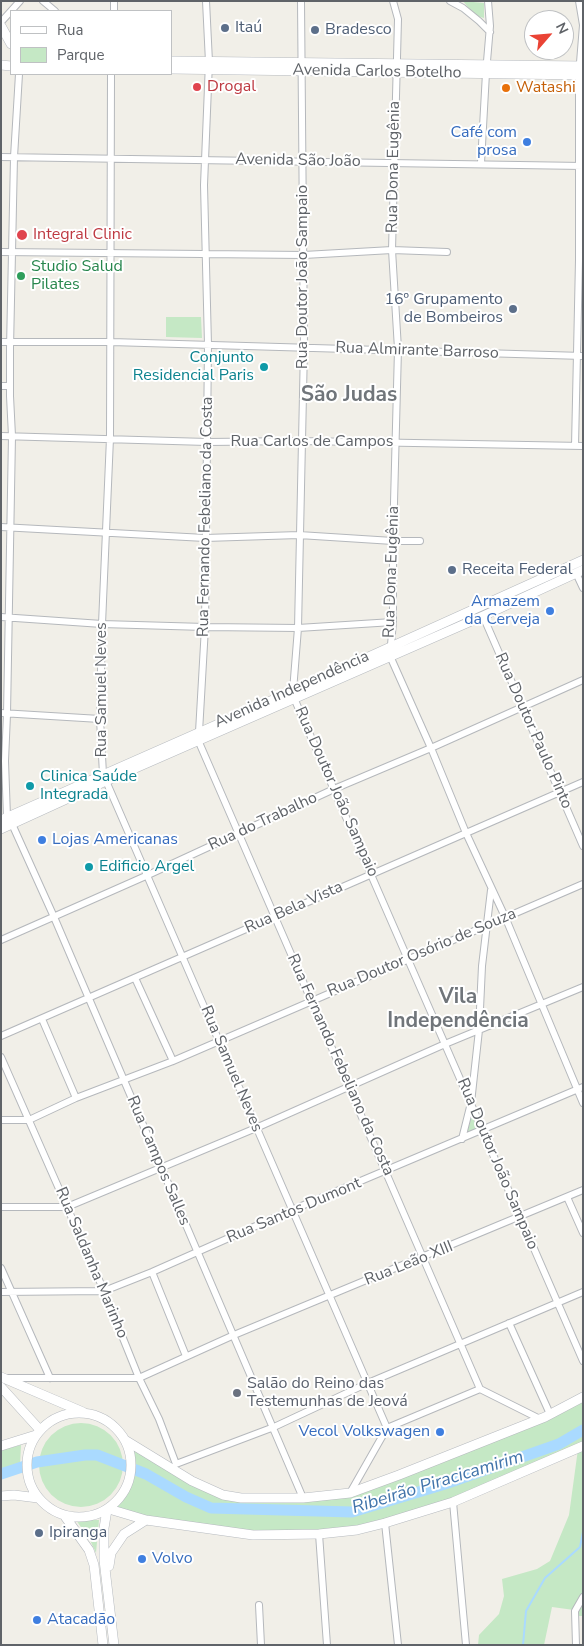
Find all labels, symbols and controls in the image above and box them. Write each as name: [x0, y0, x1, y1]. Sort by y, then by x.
legend: [10, 10, 172, 75]
north arrow: [524, 10, 574, 60]
place label: Itaú: [235, 18, 262, 38]
text: N: [551, 19, 573, 37]
text: Rua: [57, 20, 83, 40]
place label: Bradesco: [325, 20, 392, 40]
marker: Itaú: [219, 22, 231, 34]
marker: Bradesco: [309, 24, 321, 36]
text: Parque: [57, 45, 105, 65]
street label: Avenida Carlos Botelho: [292, 61, 462, 83]
place label: Drogal: [207, 77, 256, 97]
place label: Watashi: [516, 78, 576, 98]
marker: Drogal: [191, 81, 203, 93]
marker: Watashi: [500, 82, 512, 94]
street label: Rua Dona Eugênia: [383, 101, 405, 233]
place label: Café com prosa: [450, 123, 517, 161]
marker: Café com prosa: [521, 136, 533, 148]
street label: Avenida São João: [235, 150, 361, 172]
street label: Rua Doutor João Sampaio: [293, 185, 313, 369]
place label: Integral Clinic: [33, 225, 132, 245]
marker: Integral Clinic: [15, 228, 29, 242]
place label: Studio Salud Pilates: [31, 257, 123, 295]
marker: Studio Salud Pilates: [15, 270, 27, 282]
place label: 16º Grupamento de Bombeiros: [384, 290, 503, 328]
marker: 16º Grupamento de Bombeiros: [507, 303, 519, 315]
street label: Rua Almirante Barroso: [335, 339, 499, 363]
place label: Conjunto Residencial Paris: [133, 348, 254, 386]
marker: Conjunto Residencial Paris: [258, 361, 270, 373]
district label: São Judas: [301, 383, 397, 409]
street label: Rua Fernando Febeliano da Costa: [194, 397, 218, 637]
street label: Rua Carlos de Campos: [231, 432, 393, 452]
street label: Rua Dona Eugênia: [380, 506, 404, 638]
place label: Receita Federal: [462, 560, 572, 580]
marker: Receita Federal: [446, 564, 458, 576]
place label: Armazem da Cerveja: [464, 592, 540, 630]
marker: Armazem da Cerveja: [544, 605, 556, 617]
street label: Rua Samuel Neves: [92, 622, 112, 758]
street label: Avenida Independência: [212, 647, 372, 733]
street label: Rua Doutor Paulo Pinto: [490, 650, 576, 812]
street label: Rua Doutor João Sampaio: [290, 704, 382, 880]
place label: Clinica Saúde Integrada: [40, 767, 137, 805]
marker: Clinica Saúde Integrada: [24, 780, 36, 792]
street label: Rua do Trabalho: [206, 788, 320, 856]
place label: Lojas Americanas: [52, 830, 178, 850]
marker: Lojas Americanas: [36, 834, 48, 846]
place label: Edificio Argel: [99, 857, 194, 877]
marker: Edificio Argel: [83, 861, 95, 873]
street label: Rua Bela Vista: [242, 878, 346, 938]
street label: Rua Doutor Osório de Souza: [325, 904, 519, 1002]
street label: Rua Fernando Febeliano da Costa: [282, 951, 398, 1179]
district label: Vila Independência: [387, 985, 529, 1035]
street label: Rua Samuel Neves: [196, 1003, 266, 1135]
street label: Rua Doutor João Sampaio: [452, 1075, 542, 1253]
street label: Rua Campos Salles: [122, 1093, 194, 1229]
street label: Rua Santos Dumont: [224, 1174, 364, 1248]
street label: Rua Saldanha Marinho: [50, 1184, 132, 1342]
street label: Rua Leão XIII: [362, 1238, 456, 1290]
place label: Salão do Reino das Testemunhas de Jeová: [247, 1374, 408, 1412]
marker: Salão do Reino das Testemunhas de Jeová: [231, 1387, 243, 1399]
place label: Vecol Volkswagen: [299, 1422, 430, 1442]
marker: Vecol Volkswagen: [434, 1426, 446, 1438]
water label: Ribeirão Piracicamirim: [350, 1447, 526, 1519]
place label: Ipiranga: [49, 1523, 107, 1543]
marker: Ipiranga: [33, 1527, 45, 1539]
place label: Volvo: [152, 1549, 193, 1569]
marker: Volvo: [136, 1553, 148, 1565]
place label: Atacadão: [47, 1610, 115, 1630]
marker: Atacadão: [31, 1614, 43, 1626]

